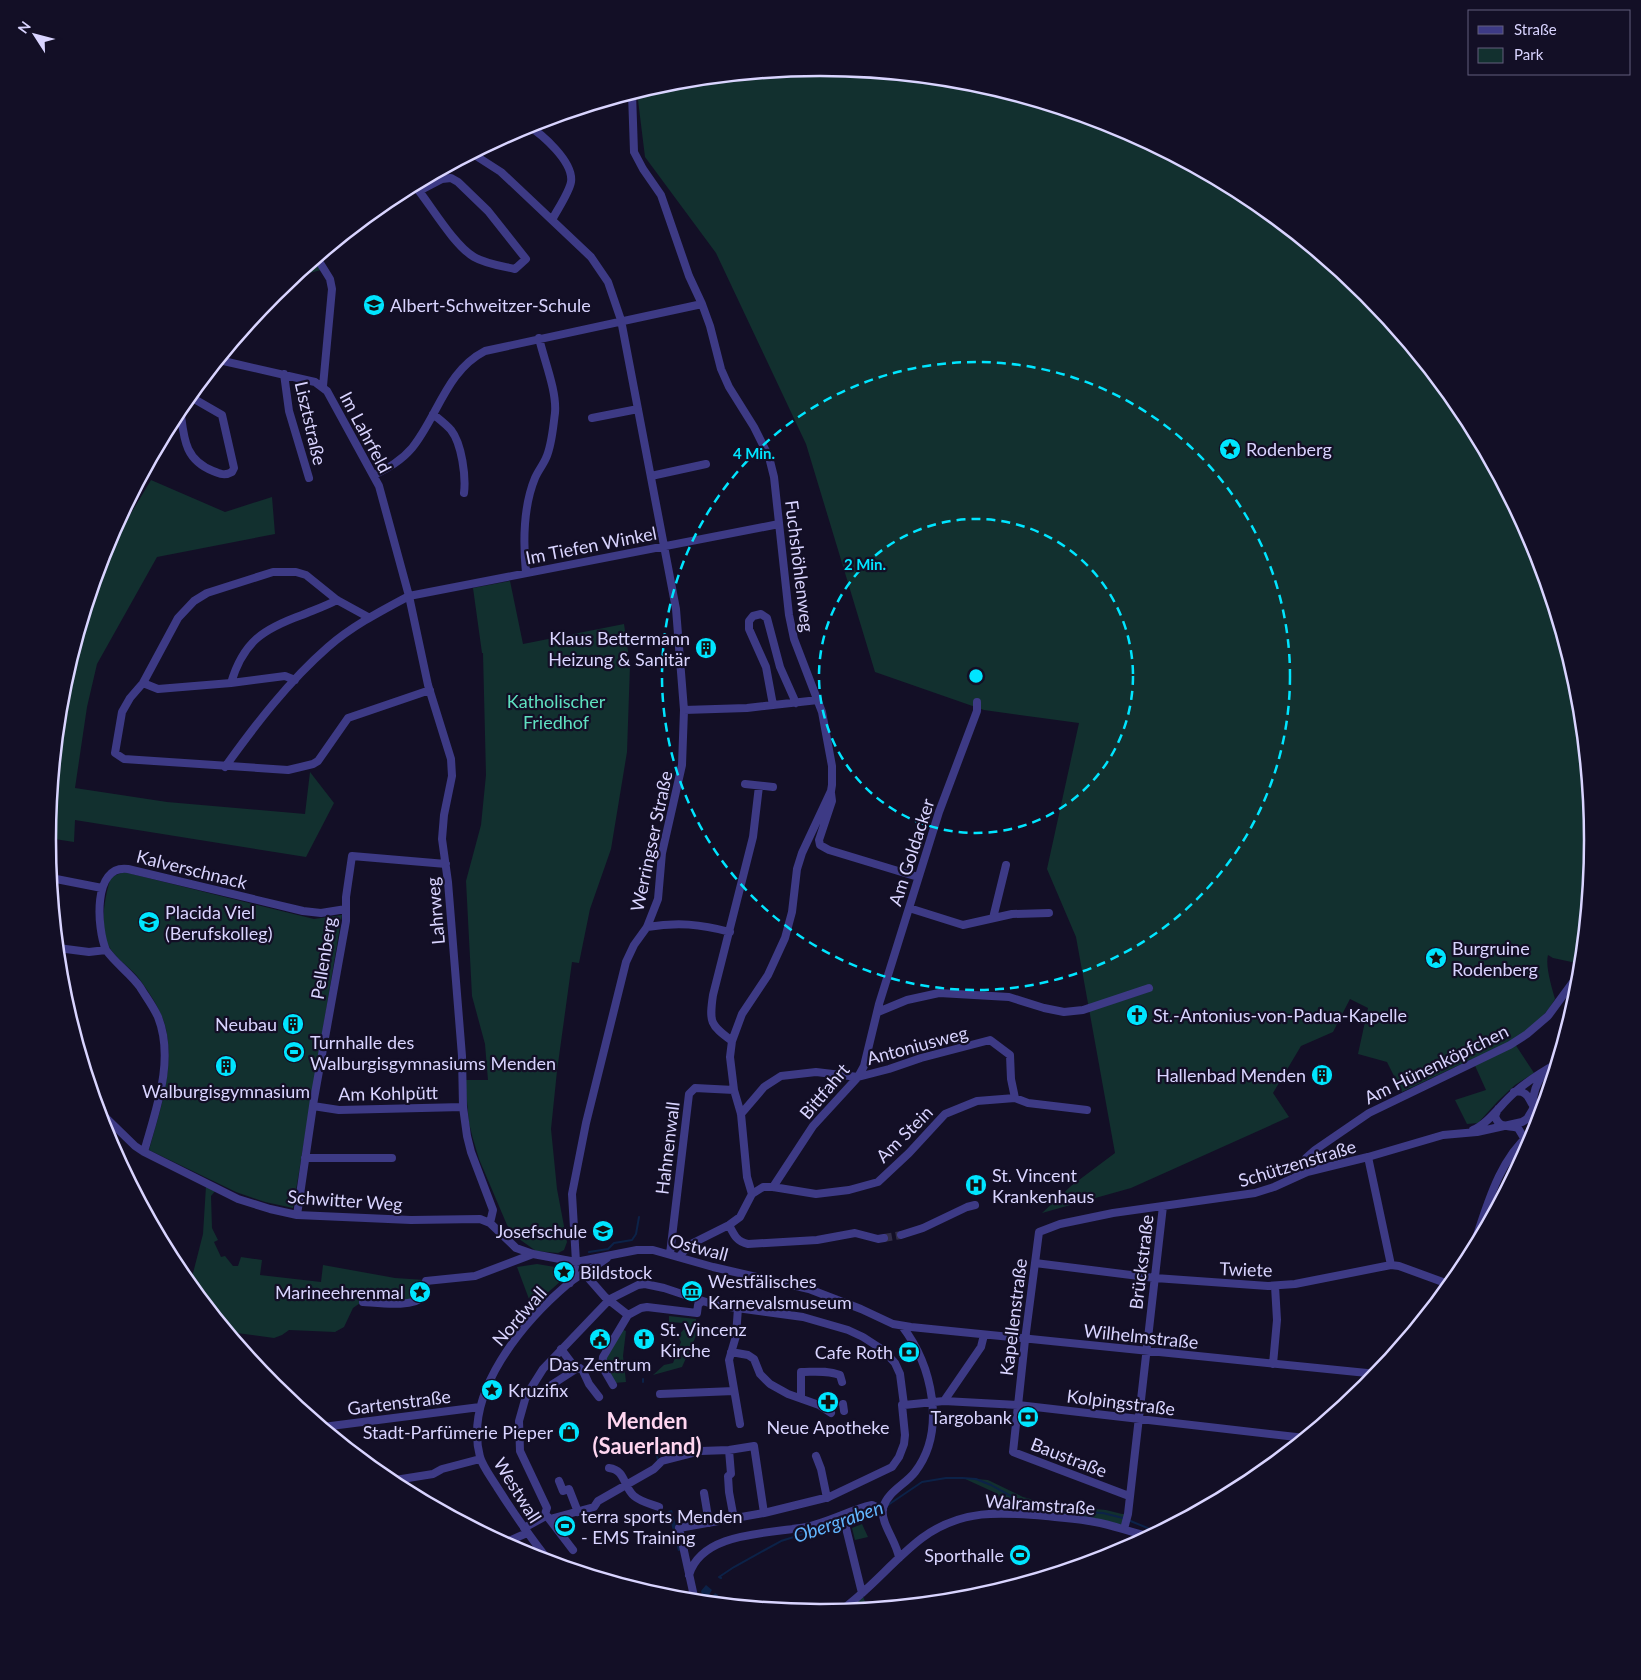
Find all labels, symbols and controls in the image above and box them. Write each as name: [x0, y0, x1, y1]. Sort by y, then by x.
north arrow: [10, 10, 60, 60]
legend: [1468, 10, 1631, 75]
text: N: [14, 18, 34, 36]
text: Straße: [1514, 20, 1557, 38]
text: Park: [1514, 45, 1544, 63]
school or university icon: Albert-Schweitzer-Schule: [362, 293, 386, 317]
place label: Albert-Schweitzer-Schule: [390, 294, 591, 316]
street label: Lisztstraße: [291, 379, 331, 467]
street label: Im Lahrfeld: [335, 388, 397, 476]
place icon: Rodenberg: [1218, 437, 1242, 461]
place label: Rodenberg: [1246, 438, 1332, 460]
text: 4 Min.: [733, 444, 775, 462]
street label: Fuchshöhlenweg: [781, 499, 819, 633]
street label: Im Tiefen Winkel: [523, 521, 659, 569]
text: 2 Min.: [844, 555, 886, 573]
place label: Klaus Bettermann Heizung & Sanitär: [548, 627, 690, 670]
building icon: Klaus Bettermann Heizung & Sanitär: [694, 636, 718, 660]
centre of rings: [967, 667, 985, 685]
park label: Katholischer Friedhof: [507, 690, 606, 733]
street label: Werringser Straße: [625, 769, 677, 913]
street label: Am Goldacker: [883, 795, 939, 908]
street label: Kalverschnack: [134, 845, 250, 894]
street label: Lahrweg: [421, 876, 449, 946]
place label: Placida Viel (Berufskolleg): [165, 901, 273, 944]
school or university icon: Placida Viel (Berufskolleg): [137, 910, 161, 934]
street label: Pellenberg: [306, 915, 340, 1001]
place label: Burgruine Rodenberg: [1452, 937, 1538, 980]
place icon: Burgruine Rodenberg: [1424, 946, 1448, 970]
church icon: St.-Antonius-von-Padua-Kapelle: [1125, 1003, 1149, 1027]
place label: St.-Antonius-von-Padua-Kapelle: [1153, 1004, 1407, 1026]
building icon: Neubau: [281, 1012, 305, 1036]
place label: Neubau: [215, 1013, 277, 1035]
street label: Am Hünenköpfchen: [1360, 1020, 1512, 1108]
street label: Antoniusweg: [864, 1021, 970, 1069]
place label: Turnhalle des Walburgisgymnasiums Menden: [310, 1031, 556, 1074]
sports icon: Turnhalle des Walburgisgymnasiums Menden: [282, 1040, 306, 1064]
building icon: Walburgisgymnasium: [214, 1054, 238, 1078]
street label: Bittfahrt: [794, 1058, 854, 1123]
building icon: Hallenbad Menden: [1310, 1063, 1334, 1087]
place label: Hallenbad Menden: [1156, 1064, 1306, 1086]
place label: Walburgisgymnasium: [142, 1080, 310, 1102]
street label: Am Kohlpütt: [338, 1081, 439, 1105]
street label: Hahnenwall: [650, 1100, 684, 1196]
street label: Am Stein: [871, 1101, 937, 1167]
street label: Schützenstraße: [1235, 1135, 1359, 1191]
place label: St. Vincent Krankenhaus: [992, 1164, 1095, 1207]
hospital icon: St. Vincent Krankenhaus: [964, 1173, 988, 1197]
street label: Schwitter Weg: [287, 1185, 403, 1215]
street label: Brückstraße: [1124, 1213, 1158, 1311]
school or university icon: Josefschule: [591, 1219, 615, 1243]
place label: Josefschule: [496, 1220, 587, 1242]
street label: Ostwall: [667, 1229, 731, 1265]
street label: Kapellenstraße: [995, 1257, 1031, 1377]
street label: Twiete: [1219, 1257, 1273, 1281]
place icon: Bildstock: [552, 1260, 576, 1284]
place label: Bildstock: [580, 1261, 653, 1283]
place label: Westfälisches Karnevalsmuseum: [708, 1270, 852, 1313]
museum icon: Westfälisches Karnevalsmuseum: [680, 1279, 704, 1303]
place icon: Marineehrenmal: [408, 1280, 432, 1304]
place label: Marineehrenmal: [275, 1281, 404, 1303]
street label: Nordwall: [487, 1282, 551, 1350]
place label: St. Vincenz Kirche: [660, 1318, 747, 1361]
street label: Wilhelmstraße: [1083, 1319, 1199, 1353]
public building icon: Das Zentrum: [588, 1327, 612, 1351]
church icon: St. Vincenz Kirche: [632, 1327, 656, 1351]
bank icon: Cafe Roth: [897, 1340, 921, 1364]
place label: Cafe Roth: [815, 1341, 893, 1363]
place label: Das Zentrum: [549, 1353, 651, 1375]
place icon: Kruzifix: [480, 1378, 504, 1402]
place label: Kruzifix: [508, 1379, 568, 1401]
street label: Kolpingstraße: [1066, 1384, 1176, 1420]
street label: Gartenstraße: [346, 1385, 452, 1419]
pharmacy icon: Neue Apotheke: [816, 1390, 840, 1414]
bank icon: Targobank: [1016, 1405, 1040, 1429]
place label: Targobank: [930, 1406, 1013, 1428]
district label: Menden (Sauerland): [592, 1407, 702, 1459]
place label: Neue Apotheke: [767, 1416, 889, 1438]
shop icon: Stadt-Parfümerie Pieper: [557, 1420, 581, 1444]
place label: Stadt-Parfümerie Pieper: [363, 1421, 553, 1443]
street label: Baustraße: [1028, 1432, 1110, 1482]
street label: Westwall: [489, 1453, 547, 1527]
street label: Walramstraße: [984, 1489, 1096, 1519]
water label: Obergraben: [790, 1495, 886, 1547]
place label: terra sports Menden - EMS Training: [581, 1505, 743, 1548]
sports icon: terra sports Menden - EMS Training: [553, 1514, 577, 1538]
sports icon: Sporthalle: [1008, 1543, 1032, 1567]
place label: Sporthalle: [924, 1544, 1004, 1566]

